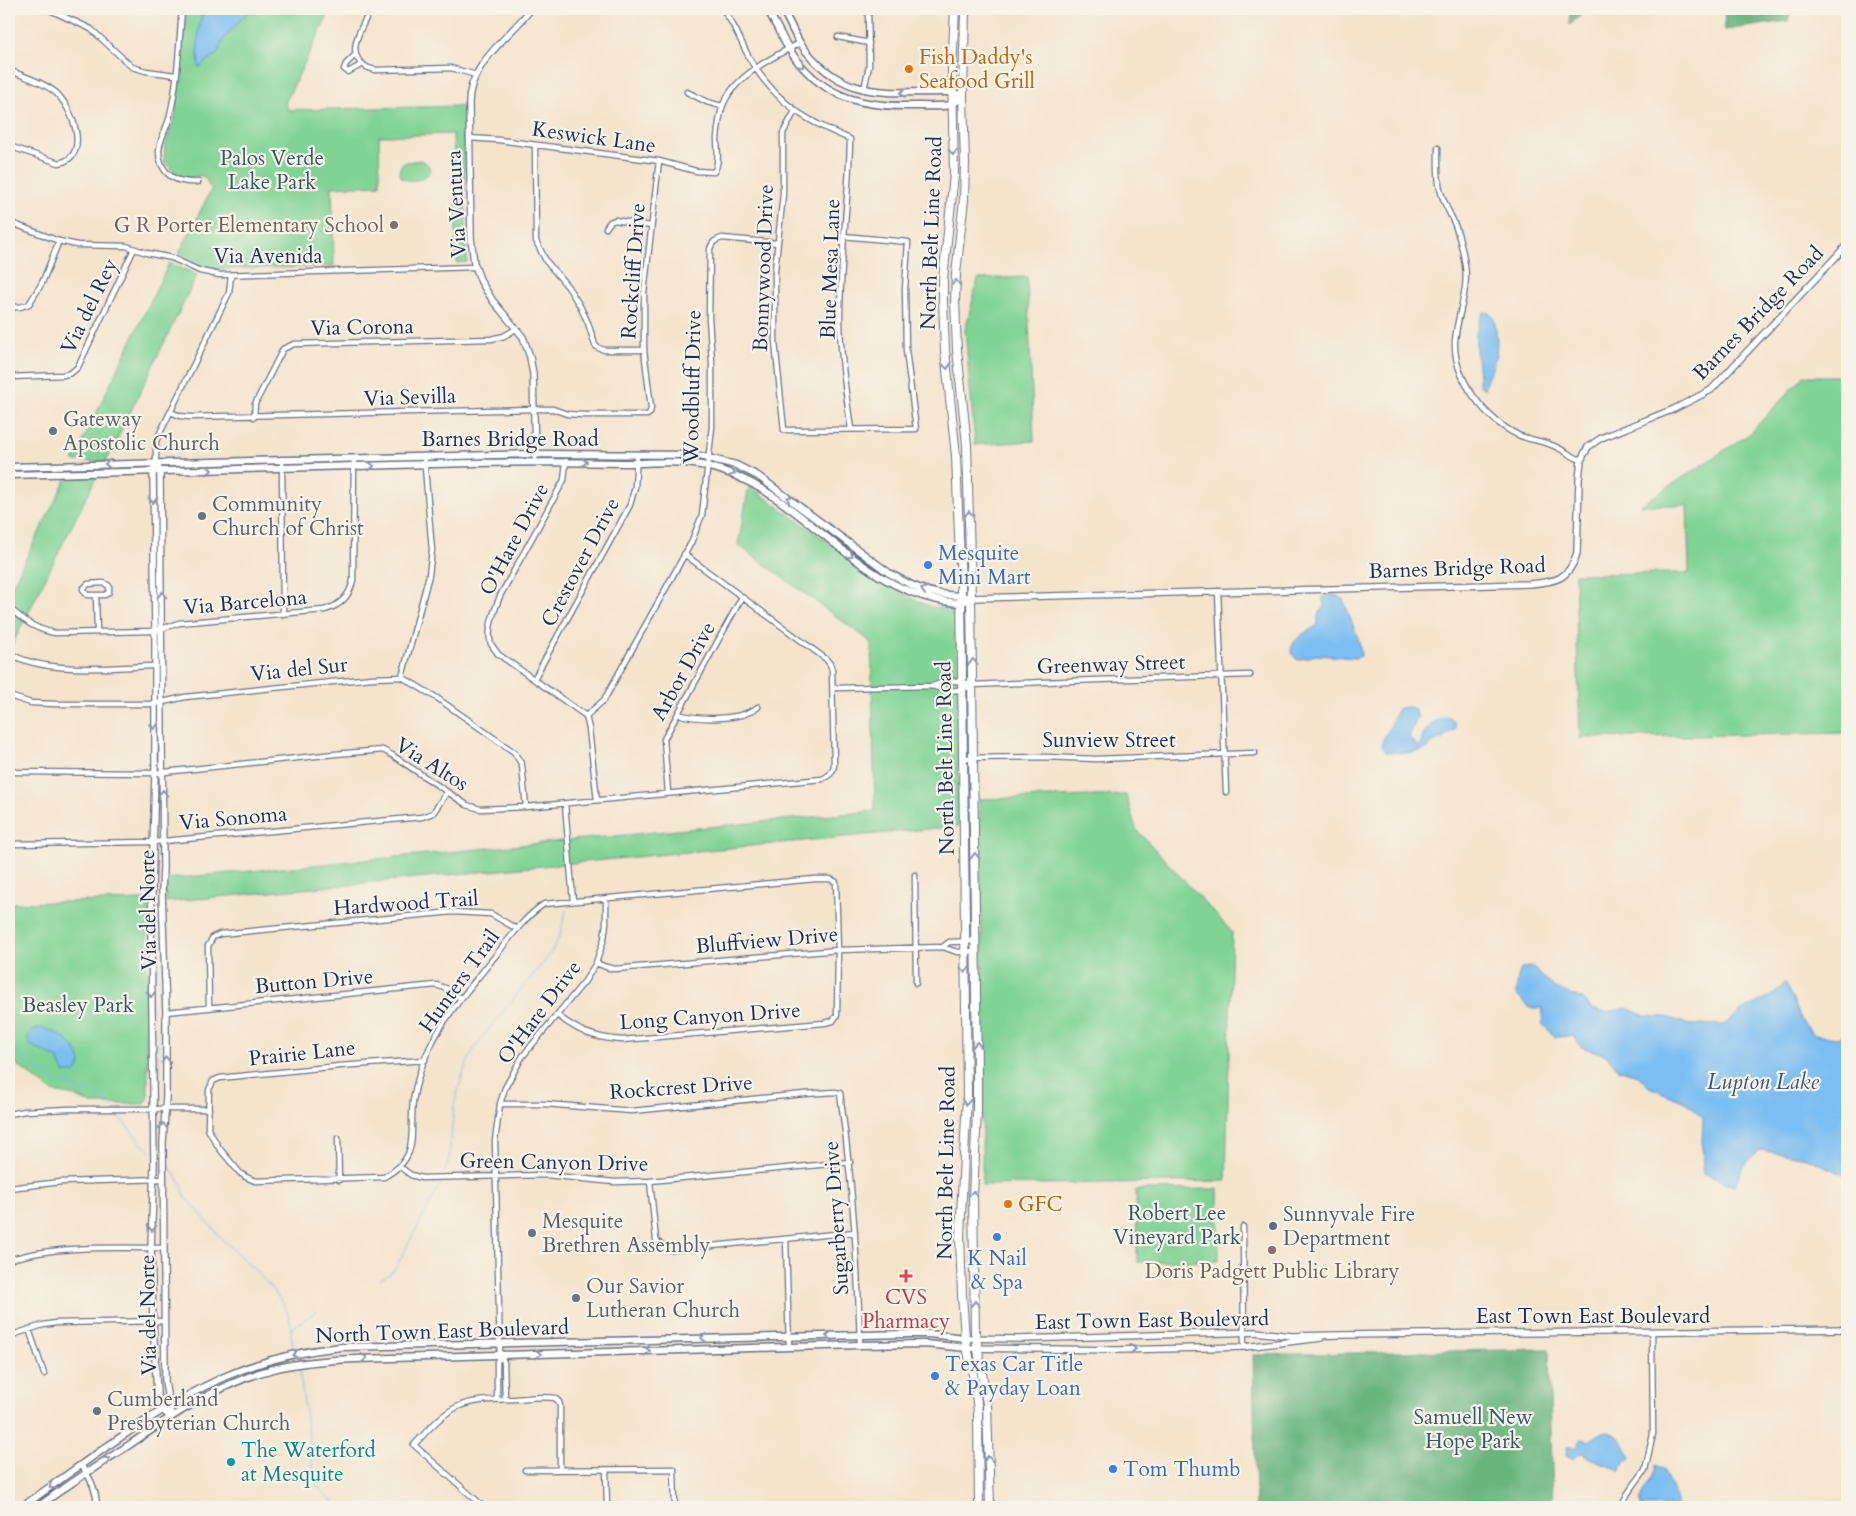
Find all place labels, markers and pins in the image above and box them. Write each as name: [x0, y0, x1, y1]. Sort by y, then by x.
place label: Fish Daddy's Seafood Grill: [919, 43, 1035, 96]
marker: Fish Daddy's Seafood Grill: [903, 63, 915, 75]
place label: G R Porter Elementary School: [114, 211, 384, 240]
marker: G R Porter Elementary School: [388, 219, 400, 231]
place label: Gateway Apostolic Church: [63, 405, 220, 458]
marker: Gateway Apostolic Church: [47, 425, 59, 437]
place label: Community Church of Christ: [212, 490, 364, 543]
marker: Community Church of Christ: [196, 510, 208, 522]
place label: Mesquite Mini Mart: [938, 539, 1031, 592]
marker: Mesquite Mini Mart: [922, 559, 934, 571]
place label: GFC: [1018, 1190, 1063, 1219]
marker: GFC: [1002, 1198, 1014, 1210]
place label: Sunnyvale Fire Department: [1283, 1200, 1415, 1253]
place label: Mesquite Brethren Assembly: [542, 1207, 710, 1260]
marker: Sunnyvale Fire Department: [1267, 1220, 1279, 1232]
marker: Mesquite Brethren Assembly: [526, 1227, 538, 1239]
marker: K Nail & Spa: [991, 1231, 1003, 1243]
place label: K Nail & Spa: [967, 1244, 1027, 1297]
marker: Doris Padgett Public Library: [1266, 1244, 1278, 1256]
place label: Doris Padgett Public Library: [1145, 1257, 1399, 1286]
marker: CVS Pharmacy: [900, 1270, 912, 1282]
place label: Our Savior Lutheran Church: [586, 1272, 741, 1325]
place label: CVS Pharmacy: [862, 1283, 950, 1336]
marker: Our Savior Lutheran Church: [570, 1292, 582, 1304]
place label: Texas Car Title & Payday Loan: [945, 1350, 1083, 1403]
marker: Texas Car Title & Payday Loan: [929, 1370, 941, 1382]
place label: Cumberland Presbyterian Church: [107, 1385, 291, 1438]
marker: Cumberland Presbyterian Church: [91, 1405, 103, 1417]
place label: The Waterford at Mesquite: [241, 1436, 376, 1489]
place label: Tom Thumb: [1123, 1455, 1241, 1484]
marker: The Waterford at Mesquite: [225, 1456, 237, 1468]
marker: Tom Thumb: [1107, 1463, 1119, 1475]

